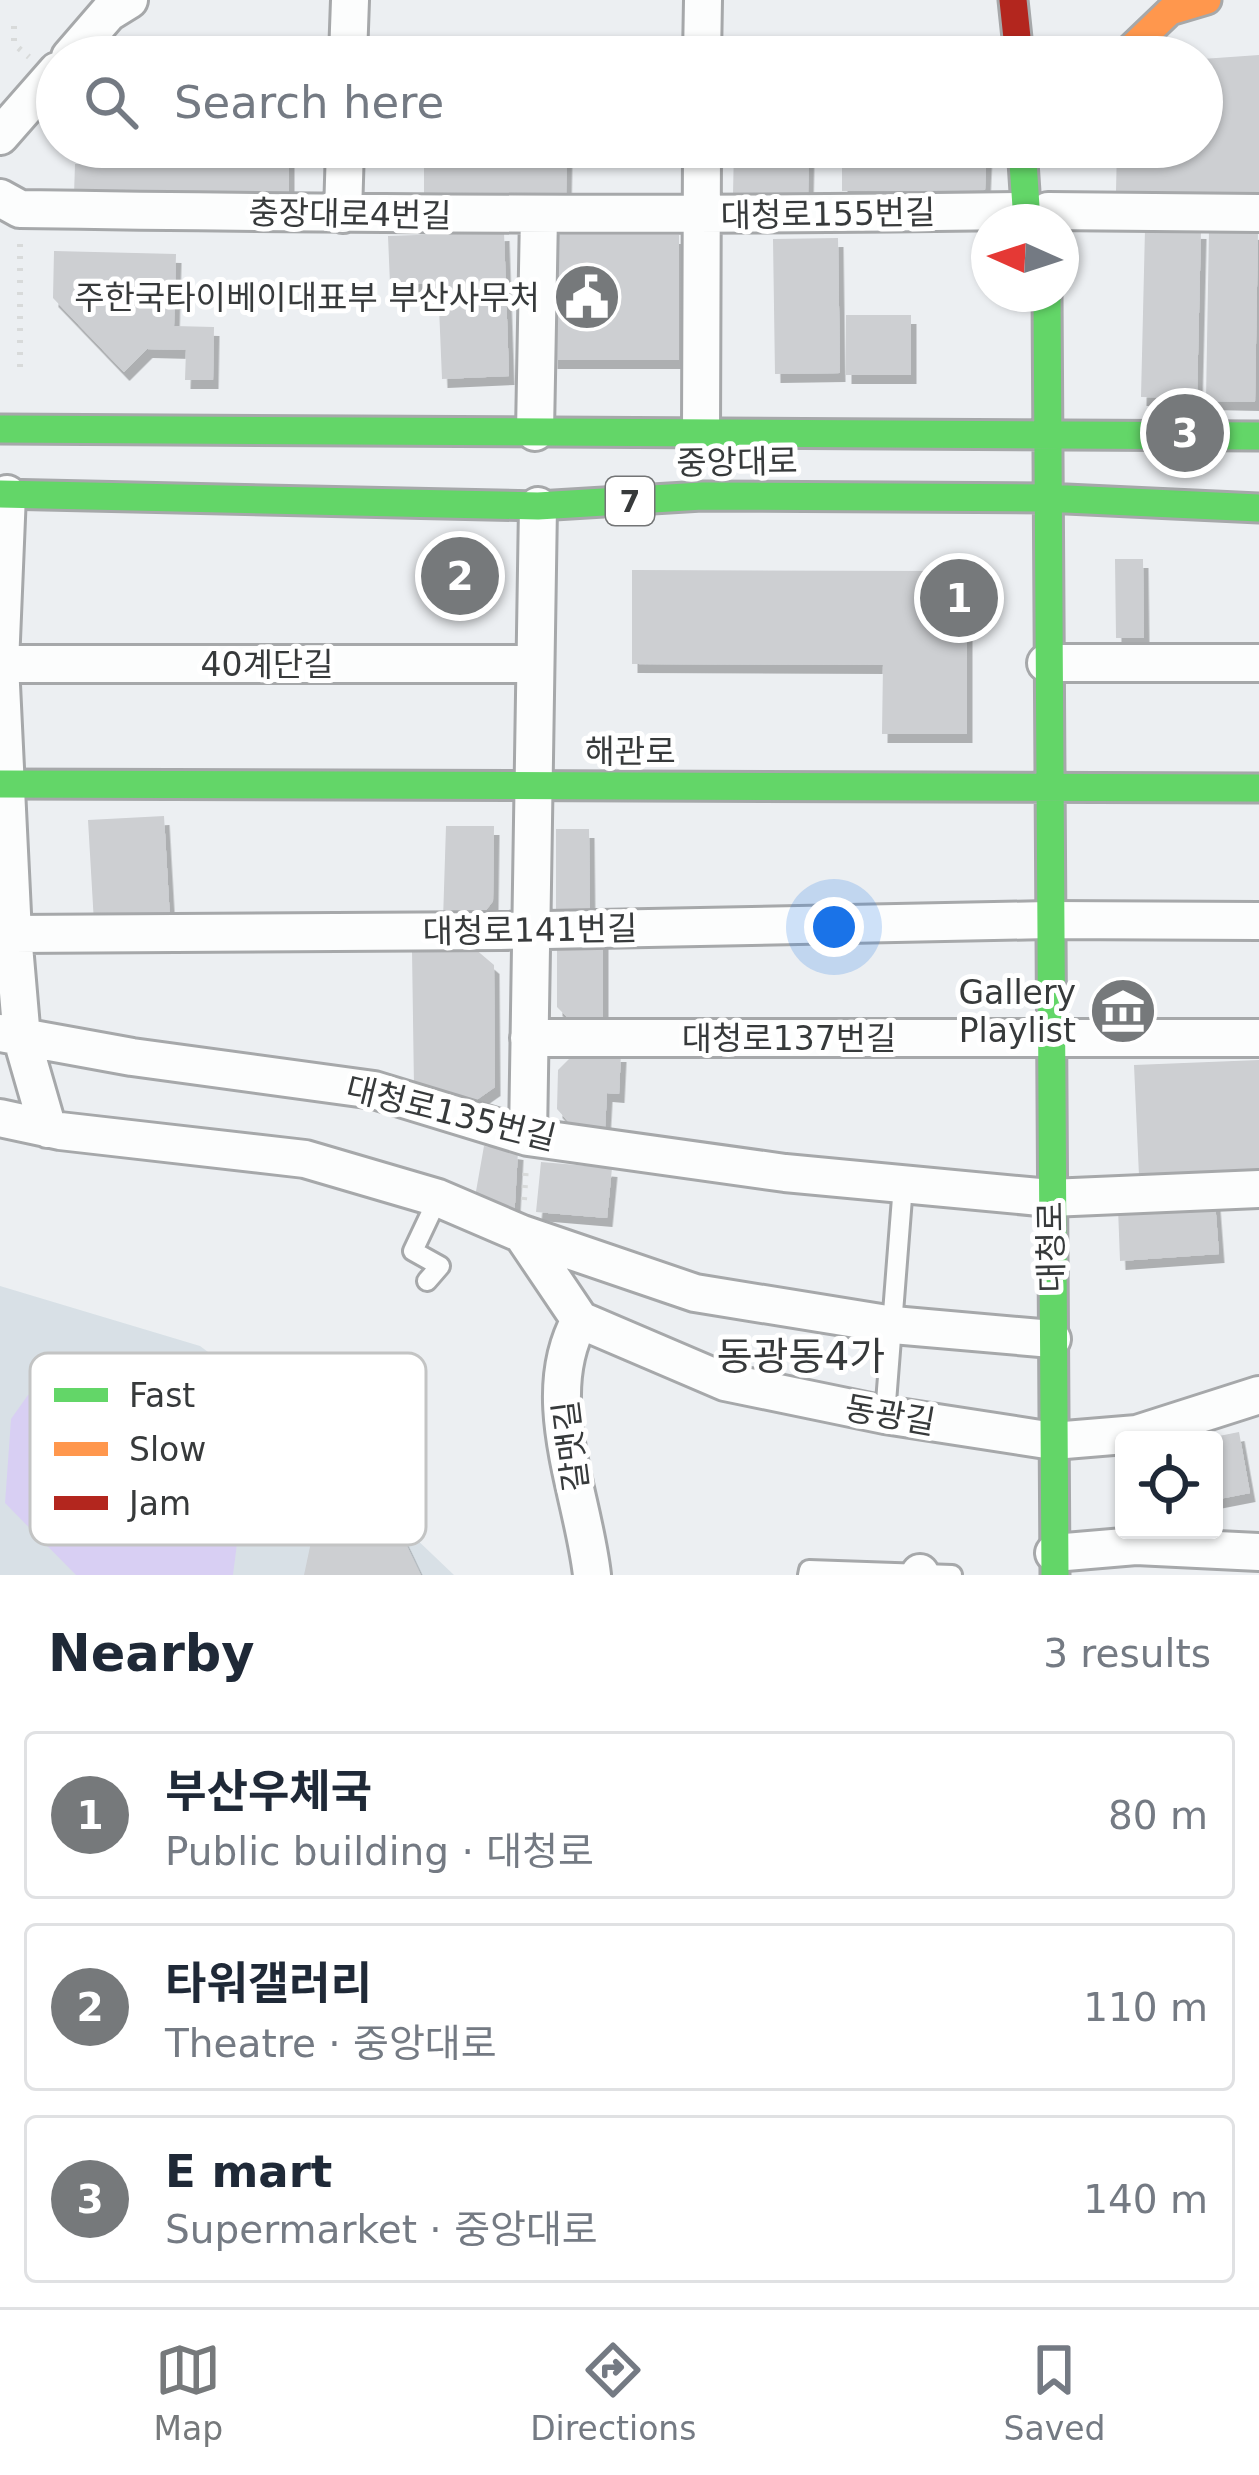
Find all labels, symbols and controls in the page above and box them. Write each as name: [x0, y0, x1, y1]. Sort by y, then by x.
search box: [36, 36, 1223, 168]
icon: search: [78, 69, 144, 135]
text: Search here: [174, 76, 444, 129]
street label: 충장대로4번길: [248, 193, 452, 235]
street label: 대청로155번길: [720, 193, 936, 235]
north arrow: [971, 204, 1079, 312]
public building icon: 주한국타이베이대표부 부산사무처: [552, 262, 622, 332]
place label: 주한국타이베이대표부 부산사무처: [74, 278, 540, 317]
pin: 3: [1146, 388, 1224, 478]
street label: 중앙대로: [676, 441, 798, 483]
road number: 7: [606, 477, 654, 525]
pin: 2: [421, 531, 499, 621]
pin: 1: [920, 553, 998, 643]
street label: 40계단길: [200, 645, 334, 684]
street label: 해관로: [584, 732, 676, 771]
your location: [804, 897, 864, 957]
street label: 대청로141번길: [422, 909, 638, 951]
place label: Gallery Playlist: [958, 973, 1076, 1050]
museum icon: Gallery Playlist: [1088, 976, 1158, 1046]
street label: 대청로137번길: [682, 1019, 896, 1058]
street label: 대청로135번길: [342, 1068, 560, 1158]
street label: 대청로: [1031, 1201, 1071, 1293]
district label: 동광동4가: [717, 1334, 885, 1379]
legend: [30, 1353, 426, 1545]
text: Fast: [129, 1376, 195, 1415]
street label: 동광길: [842, 1388, 938, 1442]
street label: 갈맷길: [546, 1398, 596, 1494]
text: Slow: [129, 1430, 206, 1469]
map controls: [1115, 1431, 1223, 1539]
button: locate: [1115, 1431, 1223, 1539]
text: Jam: [127, 1484, 191, 1523]
text: Nearby: [48, 1624, 255, 1683]
text: 3 results: [1043, 1631, 1211, 1676]
text: 부산우체국: [165, 1765, 372, 1818]
text: 1: [76, 1793, 104, 1838]
text: 80 m: [1108, 1793, 1208, 1838]
text: Public building · 대청로: [165, 1829, 594, 1874]
text: 타워갤러리: [165, 1957, 372, 2010]
text: 2: [76, 1985, 104, 2030]
text: 110 m: [1083, 1985, 1208, 2030]
text: Theatre · 중앙대로: [165, 2021, 497, 2066]
text: E mart: [165, 2145, 332, 2198]
text: 3: [76, 2177, 104, 2222]
text: 140 m: [1083, 2177, 1208, 2222]
text: Supermarket · 중앙대로: [165, 2207, 598, 2252]
tab: Map: [154, 2337, 223, 2448]
tab: Directions: [530, 2337, 696, 2448]
tab: Saved: [1004, 2337, 1105, 2448]

